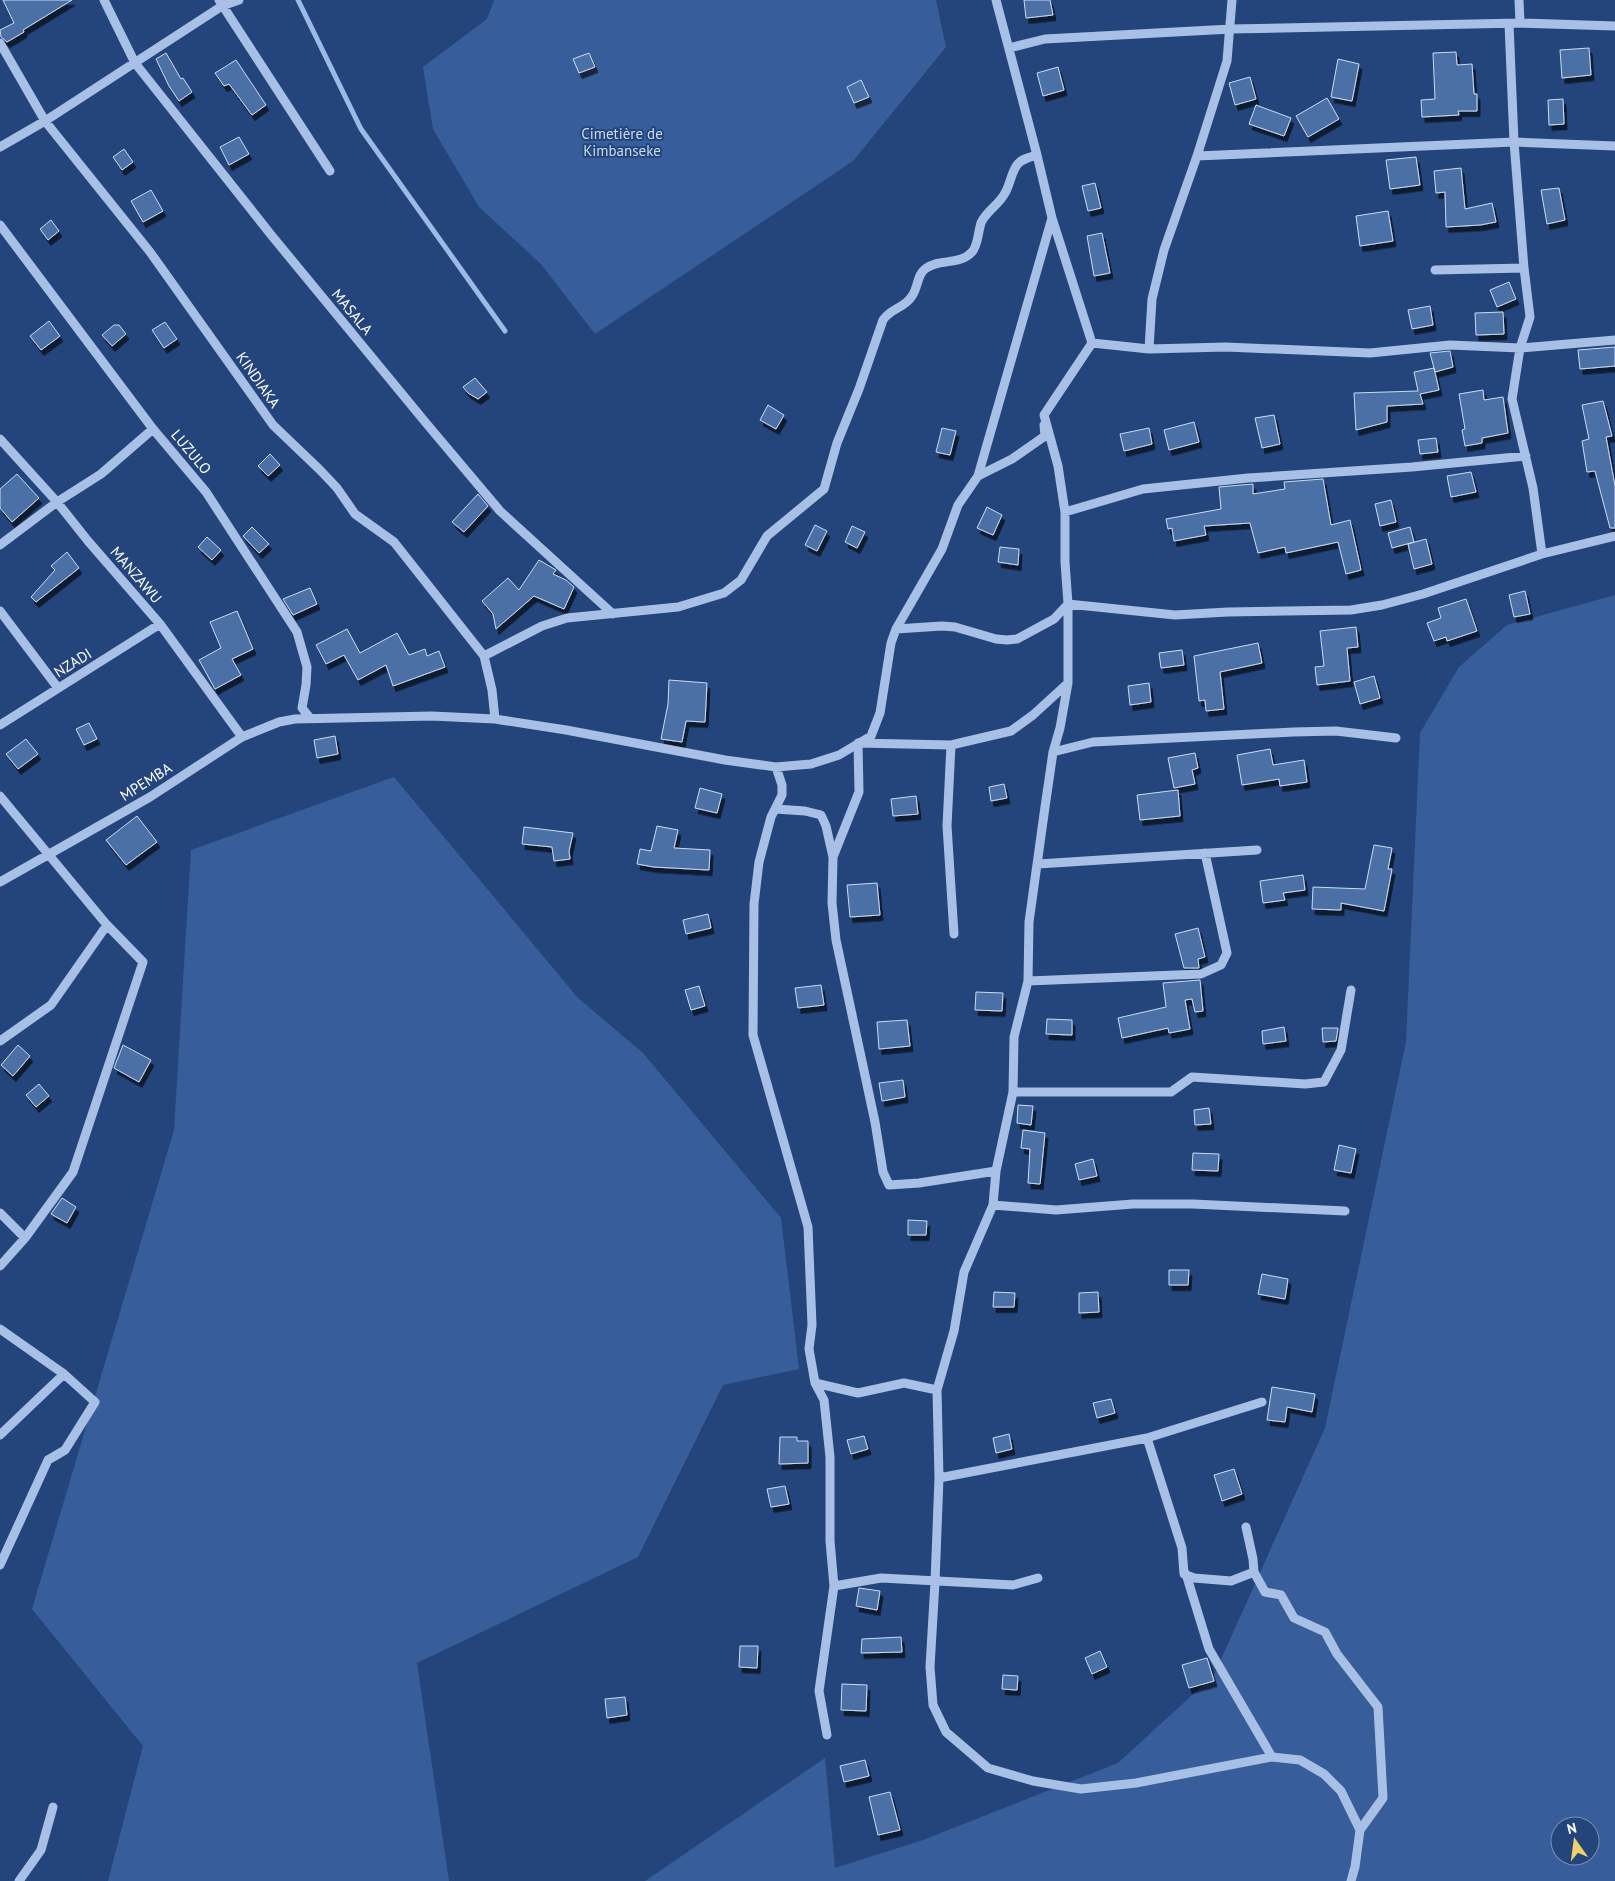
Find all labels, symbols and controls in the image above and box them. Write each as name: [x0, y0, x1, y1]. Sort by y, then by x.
park label: Cimetière de Kimbanseke: [581, 124, 663, 160]
street label: MASALA: [328, 285, 377, 339]
street label: KINDIAKA: [232, 348, 285, 412]
street label: LUZULO: [167, 425, 216, 478]
street label: MANZAWU: [107, 542, 166, 607]
street label: NZADI: [50, 644, 95, 681]
street label: MPEMBA: [116, 758, 175, 805]
north arrow: [1550, 1816, 1600, 1866]
text: N: [1565, 1819, 1578, 1838]

